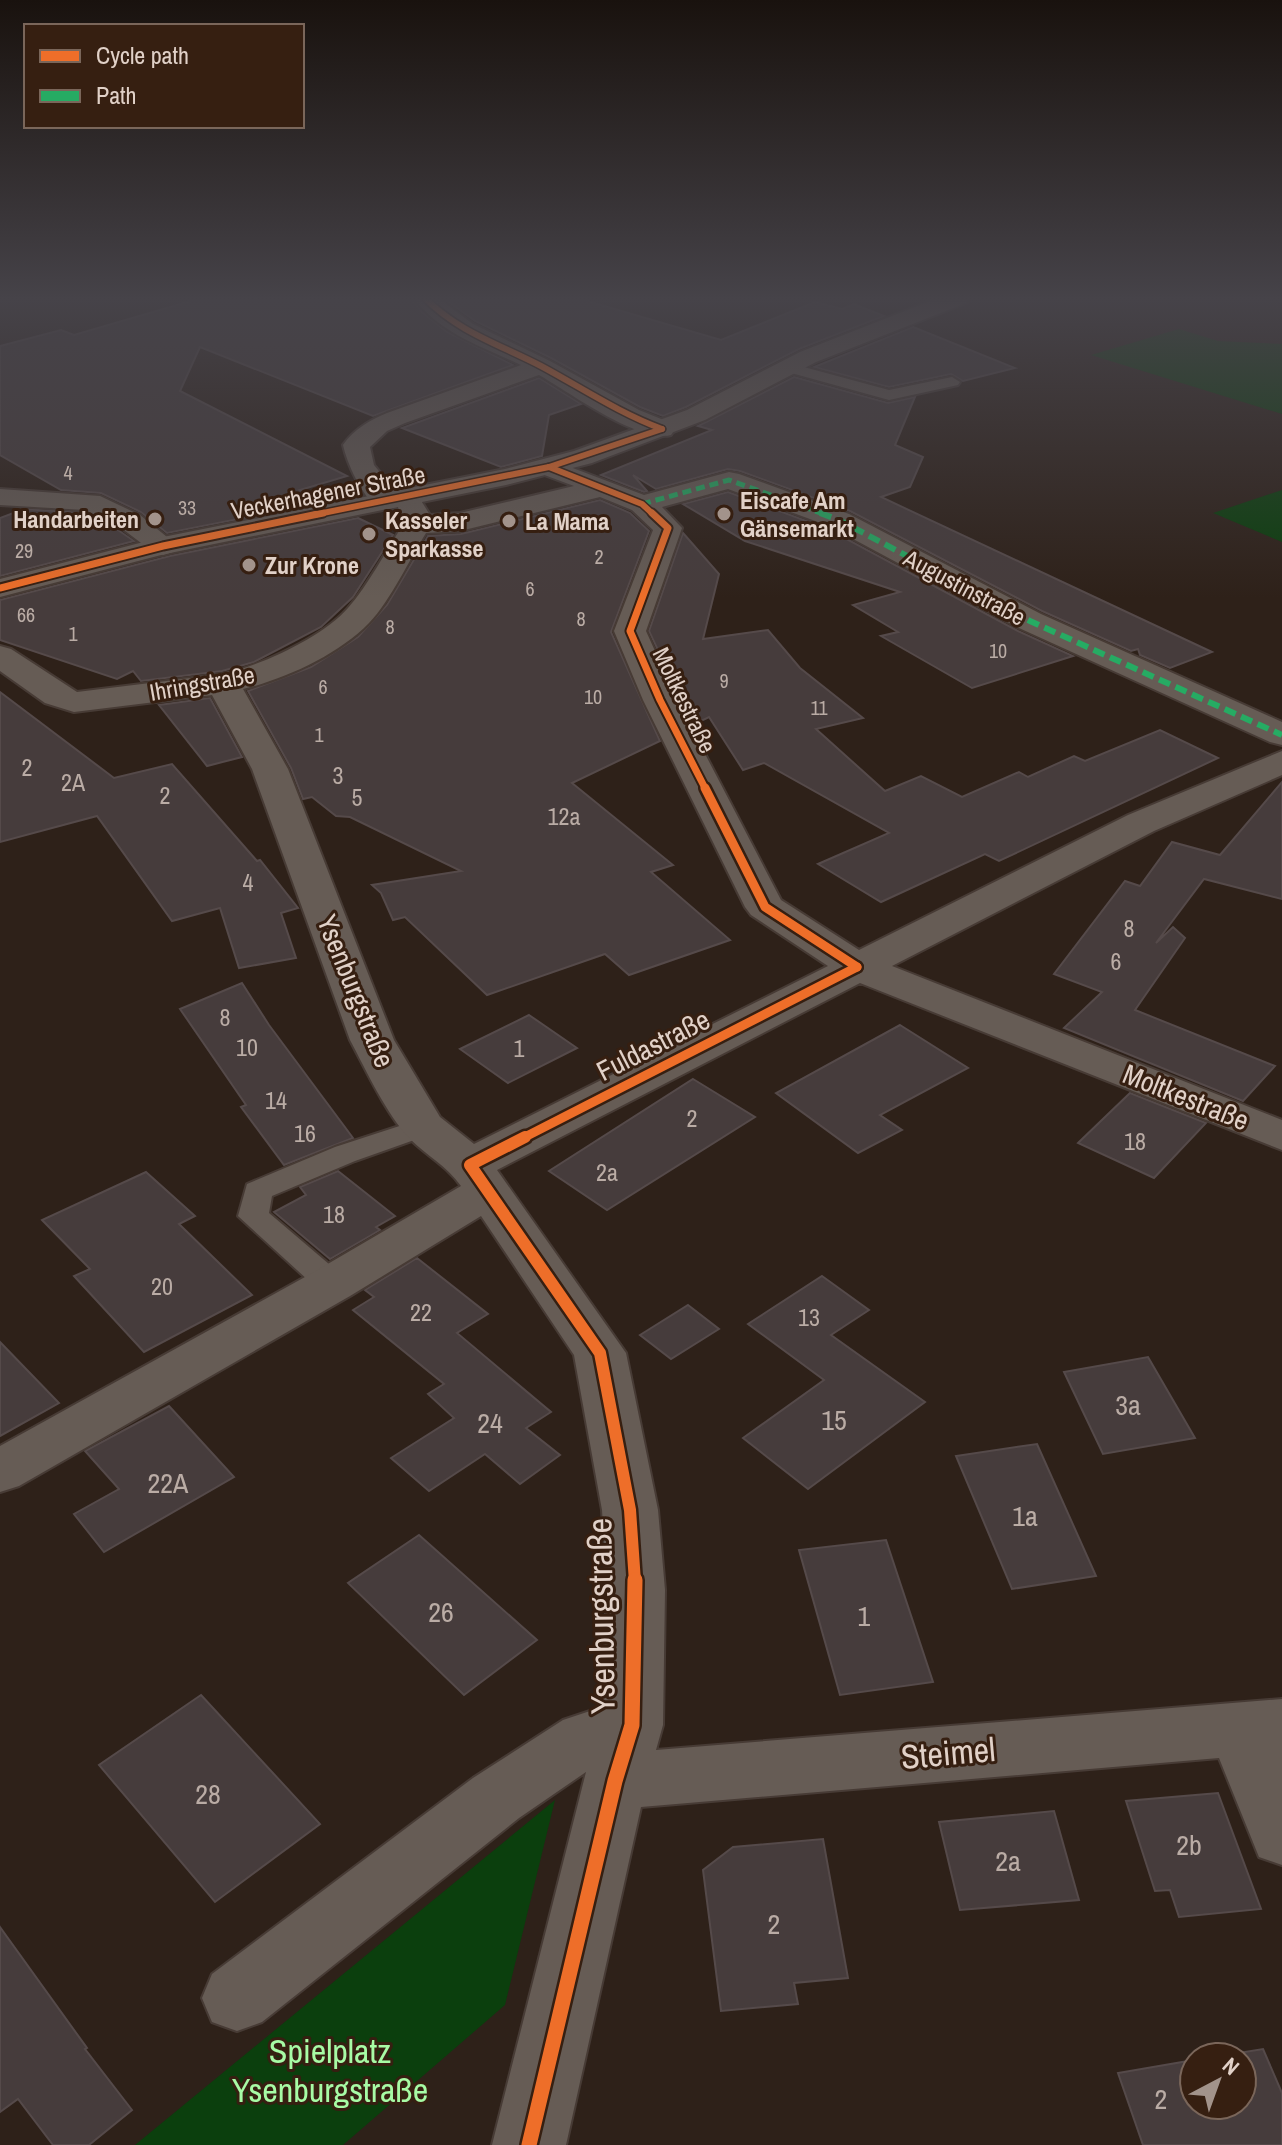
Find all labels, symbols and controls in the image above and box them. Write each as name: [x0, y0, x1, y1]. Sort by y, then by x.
legend: [24, 24, 304, 128]
text: Cycle path: [96, 39, 189, 71]
text: Path: [96, 79, 137, 111]
street label: Veckerhagener Straße: [228, 458, 428, 526]
house number: 4: [63, 459, 73, 486]
place label: Eiscafe Am Gänsemarkt: [740, 484, 854, 544]
house number: 33: [178, 494, 196, 521]
place label: Handarbeiten: [13, 503, 139, 535]
place label: Kasseler Sparkasse: [385, 504, 484, 564]
place label: La Mama: [525, 505, 609, 537]
marker: Eiscafe Am Gänsemarkt: [715, 505, 733, 523]
marker: Handarbeiten: [146, 510, 164, 528]
marker: La Mama: [500, 512, 518, 530]
marker: Kasseler Sparkasse: [360, 525, 378, 543]
house number: 29: [15, 537, 33, 564]
street label: Augustinstraße: [898, 541, 1031, 632]
house number: 2: [594, 543, 604, 570]
place label: Zur Krone: [265, 549, 359, 581]
marker: Zur Krone: [240, 556, 258, 574]
house number: 6: [525, 575, 535, 602]
house number: 66: [17, 601, 35, 628]
house number: 8: [576, 605, 586, 632]
house number: 8: [385, 613, 395, 640]
house number: 1: [68, 620, 78, 647]
house number: 10: [989, 637, 1007, 664]
street label: Moltkestraße: [646, 642, 724, 758]
street label: Ihringstraße: [147, 658, 257, 708]
house number: 9: [719, 667, 729, 694]
house number: 6: [318, 673, 328, 700]
house number: 10: [584, 683, 602, 710]
house number: 11: [810, 694, 828, 721]
house number: 1: [314, 721, 324, 748]
house number: 2: [22, 751, 32, 783]
house number: 3: [333, 759, 343, 791]
house number: 2A: [61, 766, 86, 798]
house number: 2: [160, 779, 170, 811]
house number: 5: [352, 781, 363, 813]
house number: 12a: [548, 800, 580, 832]
house number: 4: [243, 866, 254, 898]
street label: Ysenburgstraße: [308, 909, 404, 1073]
house number: 8: [1124, 912, 1134, 944]
house number: 6: [1111, 945, 1121, 977]
street label: Fuldastraße: [590, 1000, 716, 1090]
house number: 8: [220, 1001, 230, 1033]
house number: 10: [236, 1031, 258, 1063]
house number: 1: [514, 1032, 525, 1064]
street label: Moltkestraße: [1117, 1055, 1255, 1139]
house number: 14: [265, 1084, 287, 1116]
house number: 2: [687, 1102, 697, 1134]
house number: 16: [294, 1117, 316, 1149]
house number: 18: [1124, 1125, 1146, 1157]
house number: 2a: [596, 1156, 618, 1188]
house number: 18: [323, 1198, 345, 1230]
house number: 20: [151, 1270, 173, 1302]
house number: 22: [410, 1296, 432, 1328]
house number: 13: [798, 1301, 820, 1333]
house number: 3a: [1115, 1386, 1141, 1424]
house number: 15: [821, 1401, 847, 1439]
house number: 24: [477, 1404, 503, 1442]
house number: 22A: [148, 1464, 189, 1502]
house number: 1a: [1012, 1497, 1038, 1535]
street label: Ysenburgstraße: [576, 1517, 626, 1715]
house number: 26: [428, 1593, 454, 1631]
house number: 1: [858, 1597, 871, 1635]
street label: Steimel: [899, 1726, 997, 1780]
house number: 28: [195, 1775, 221, 1813]
house number: 2b: [1176, 1826, 1202, 1864]
house number: 2a: [995, 1842, 1021, 1880]
house number: 2: [768, 1905, 780, 1943]
park label: Spielplatz Ysenburgstraße: [232, 2028, 428, 2113]
north arrow: [1178, 2041, 1258, 2121]
text: N: [1216, 2050, 1246, 2082]
house number: 2: [1155, 2080, 1167, 2118]

